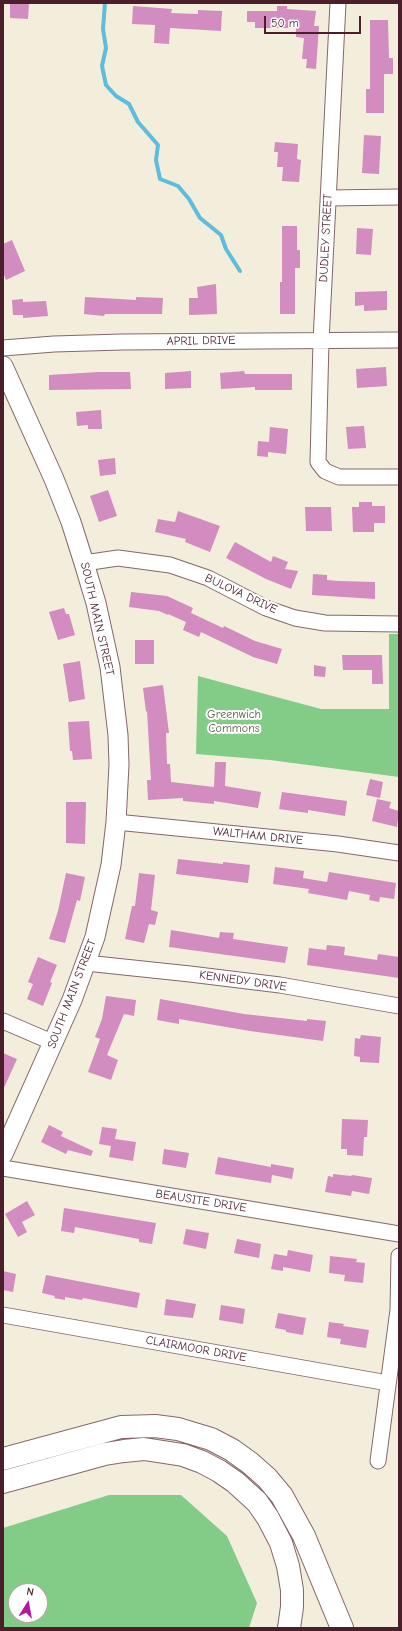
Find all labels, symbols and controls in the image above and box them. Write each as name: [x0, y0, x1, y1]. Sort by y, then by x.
scale bar: [266, 8, 363, 34]
text: 50 m: [271, 16, 299, 30]
street label: DUDLEY STREET: [316, 193, 336, 283]
street label: APRIL DRIVE: [167, 333, 235, 349]
street label: SOUTH MAIN STREET: [77, 561, 117, 677]
street label: BULOVA DRIVE: [202, 571, 280, 617]
park label: Greenwich Commons: [207, 708, 261, 736]
street label: WALTHAM DRIVE: [212, 824, 304, 848]
street label: SOUTH MAIN STREET: [44, 937, 100, 1051]
street label: KENNEDY DRIVE: [198, 968, 288, 994]
street label: BEAUSITE DRIVE: [155, 1187, 247, 1215]
street label: CLAIRMOOR DRIVE: [145, 1333, 247, 1365]
north arrow: [8, 1583, 48, 1623]
text: N: [25, 1585, 35, 1599]

